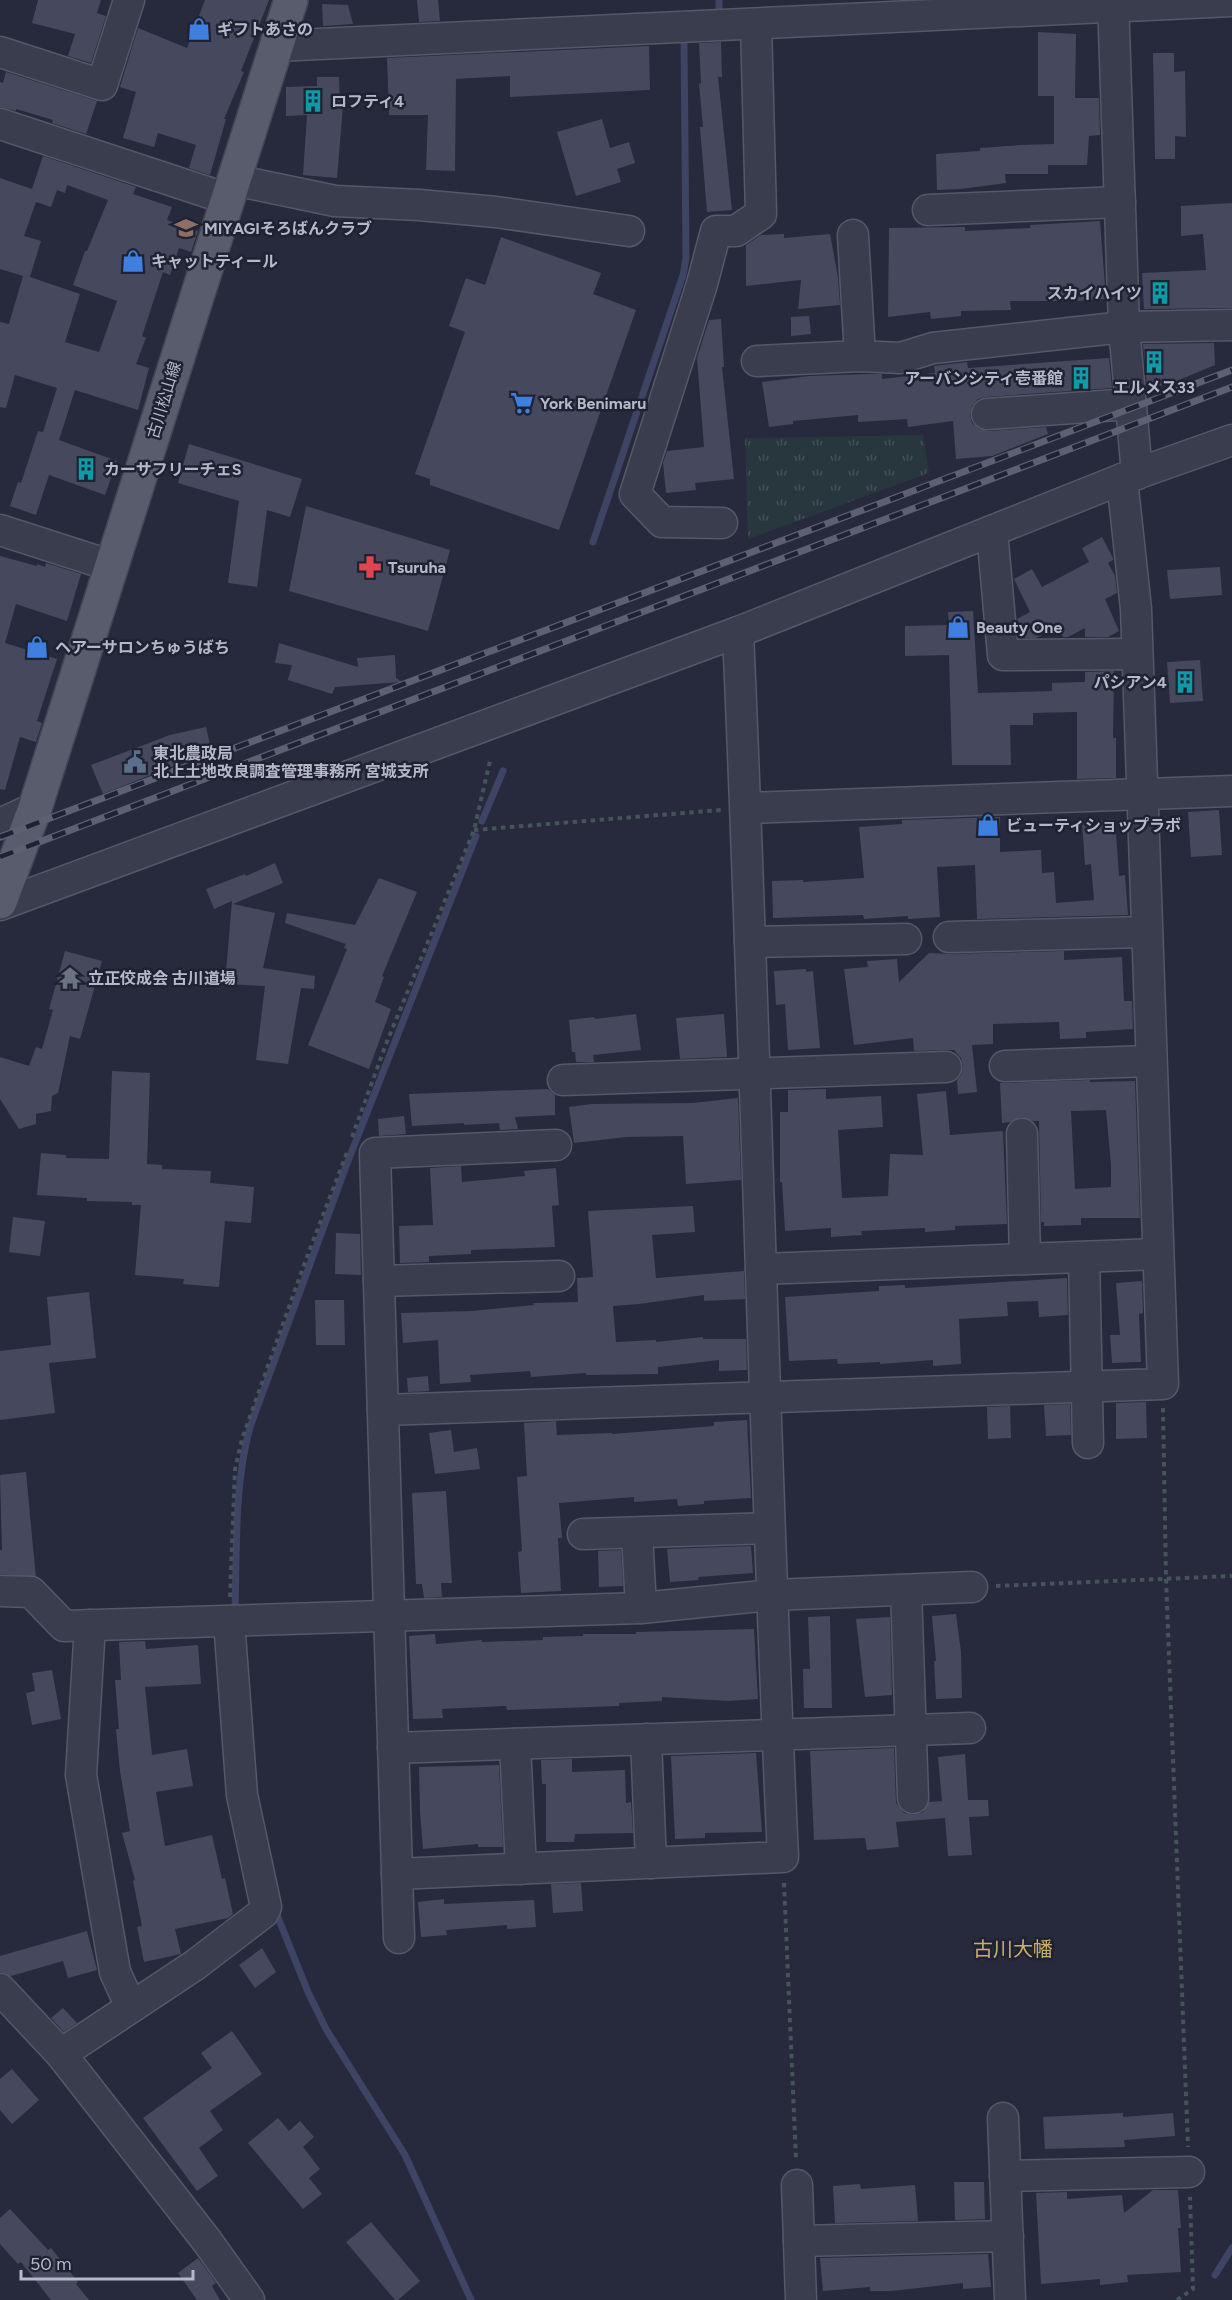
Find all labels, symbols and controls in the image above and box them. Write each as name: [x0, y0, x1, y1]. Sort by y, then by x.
shop icon: ギフトあさの: [186, 16, 212, 42]
place label: ギフトあさの: [217, 20, 313, 39]
building icon: ロフティ4: [300, 88, 326, 114]
place label: ロフティ4: [331, 92, 404, 111]
school or university icon: MIYAGIそろばんクラブ: [173, 215, 199, 241]
place label: MIYAGIそろばんクラブ: [204, 219, 372, 238]
shop icon: キャットティール: [120, 248, 146, 274]
place label: キャットティール: [151, 252, 278, 271]
building icon: スカイハイツ: [1147, 280, 1173, 306]
place label: スカイハイツ: [1047, 284, 1142, 303]
building icon: エルメス33: [1141, 349, 1167, 375]
street label: 古川松山線: [143, 359, 185, 441]
building icon: アーバンシティ壱番館: [1068, 365, 1094, 391]
place label: アーバンシティ壱番館: [904, 369, 1063, 388]
place label: エルメス33: [1113, 378, 1195, 397]
supermarket icon: York Benimaru: [509, 390, 535, 416]
place label: York Benimaru: [540, 394, 646, 413]
building icon: カーサフリーチェS: [73, 456, 99, 482]
place label: カーサフリーチェS: [104, 460, 242, 479]
pharmacy icon: Tsuruha: [357, 554, 383, 580]
place label: Tsuruha: [388, 558, 446, 577]
shop icon: Beauty One: [945, 614, 971, 640]
place label: Beauty One: [976, 618, 1062, 637]
shop icon: ヘアーサロンちゅうばち: [24, 634, 50, 660]
place label: ヘアーサロンちゅうばち: [55, 638, 230, 657]
building icon: パシアン4: [1172, 669, 1198, 695]
place label: パシアン4: [1094, 673, 1167, 692]
place label: 東北農政局 北上土地改良調査管理事務所 宮城支所: [153, 744, 429, 781]
public building icon: 東北農政局 北上土地改良調査管理事務所 宮城支所: [122, 749, 148, 775]
shop icon: ビューティショップラボ: [975, 812, 1001, 838]
place label: ビューティショップラボ: [1006, 816, 1181, 835]
temple icon: 立正佼成会 古川道場: [57, 965, 83, 991]
place label: 立正佼成会 古川道場: [88, 969, 236, 988]
district label: 古川大幡: [973, 1937, 1053, 1961]
scale bar: [21, 2243, 194, 2281]
text: 50 m: [30, 2253, 72, 2275]

